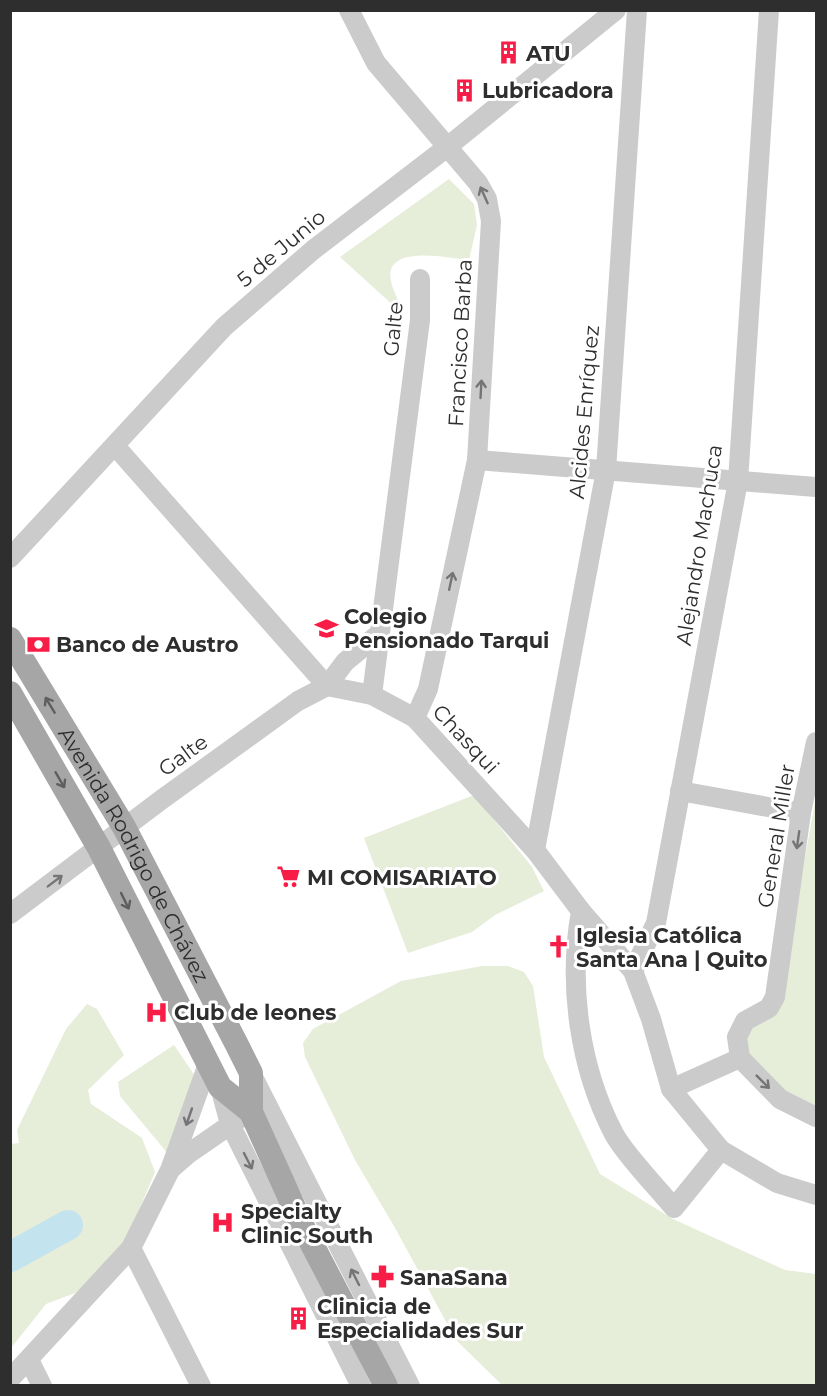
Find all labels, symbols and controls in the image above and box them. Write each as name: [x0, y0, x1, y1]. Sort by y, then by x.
building icon: ATU: [495, 40, 521, 66]
place label: ATU: [525, 41, 571, 66]
building icon: Lubricadora: [451, 77, 477, 103]
place label: Lubricadora: [482, 78, 614, 103]
one-way arrow: [478, 187, 489, 205]
street label: 5 de Junio: [232, 204, 330, 292]
street label: Francisco Barba: [443, 258, 477, 428]
street label: Galte: [378, 301, 408, 357]
street label: Alcides Enríquez: [564, 324, 604, 500]
one-way arrow: [476, 379, 487, 399]
street label: Alejandro Machuca: [671, 443, 727, 647]
one-way arrow: [446, 572, 458, 591]
place label: Colegio Pensionado Tarqui: [344, 604, 549, 653]
school or university icon: Colegio Pensionado Tarqui: [313, 615, 339, 641]
bank icon: Banco de Austro: [25, 631, 51, 657]
place label: Banco de Austro: [56, 632, 239, 657]
one-way arrow: [44, 697, 56, 714]
street label: Chasqui: [428, 699, 504, 779]
street label: Avenida Rodrigo de Chávez: [54, 722, 215, 986]
street label: Galte: [153, 729, 213, 781]
street label: General Miller: [752, 762, 800, 910]
one-way arrow: [55, 771, 67, 788]
one-way arrow: [792, 830, 803, 850]
supermarket icon: MI COMISARIATO: [276, 864, 302, 890]
place label: MI COMISARIATO: [307, 865, 497, 890]
one-way arrow: [46, 875, 62, 887]
one-way arrow: [119, 891, 131, 909]
place label: Iglesia Católica Santa Ana | Quito: [576, 923, 768, 972]
church icon: Iglesia Católica Santa Ana | Quito: [545, 934, 571, 960]
hospital icon: Club de leones: [143, 999, 169, 1025]
place label: Club de leones: [174, 1000, 336, 1025]
one-way arrow: [756, 1075, 771, 1089]
one-way arrow: [183, 1107, 194, 1126]
one-way arrow: [243, 1152, 255, 1170]
place label: Specialty Clinic South: [241, 1199, 373, 1248]
hospital icon: Specialty Clinic South: [210, 1210, 236, 1236]
pharmacy icon: SanaSana: [369, 1264, 395, 1290]
place label: SanaSana: [400, 1265, 508, 1290]
one-way arrow: [349, 1269, 360, 1287]
place label: Clinicia de Especialidades Sur: [317, 1294, 524, 1343]
building icon: Clinicia de Especialidades Sur: [286, 1305, 312, 1331]

